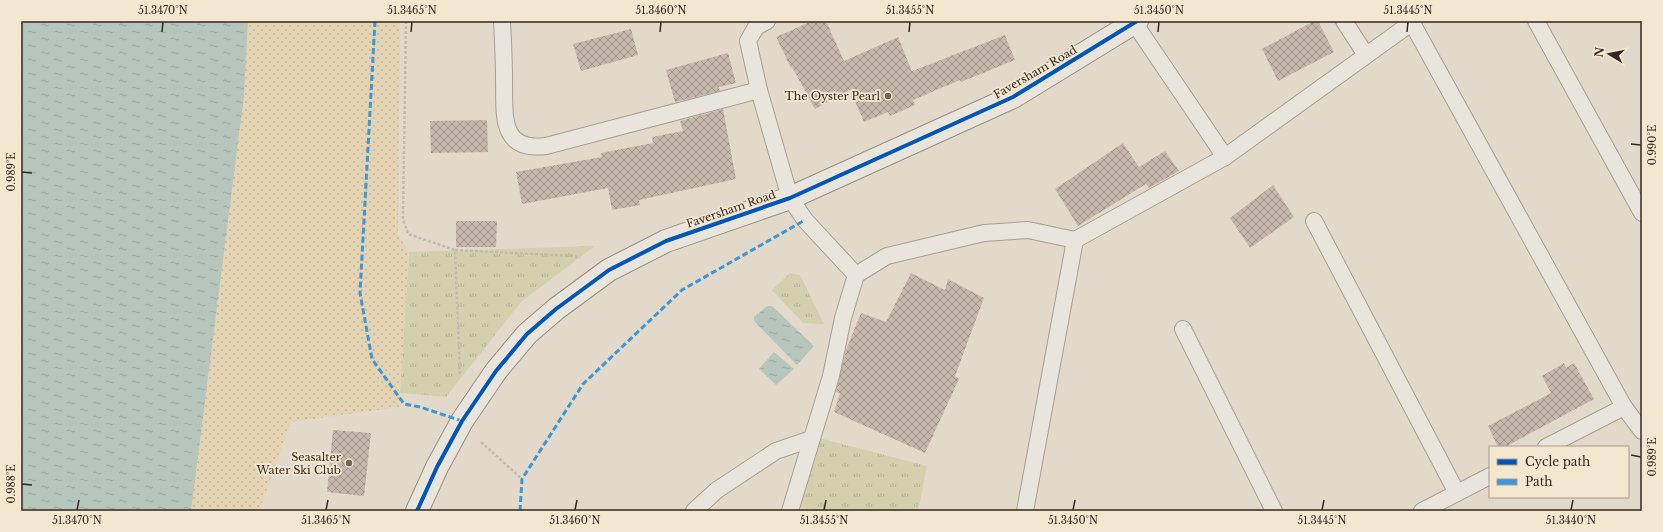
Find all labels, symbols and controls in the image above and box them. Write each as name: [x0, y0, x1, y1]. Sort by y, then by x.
text: 51.3470°N: [138, 4, 188, 17]
text: 51.3465°N: [387, 4, 437, 17]
text: 51.3460°N: [636, 4, 686, 17]
text: 51.3455°N: [886, 4, 934, 17]
text: 51.3450°N: [1134, 4, 1184, 17]
text: 51.3445°N: [1384, 4, 1432, 17]
north arrow: [1589, 34, 1629, 74]
street label: Faversham Road: [991, 42, 1080, 102]
text: N: [1591, 45, 1607, 59]
place label: The Oyster Pearl: [785, 89, 880, 103]
marker: The Oyster Pearl: [883, 91, 893, 101]
text: 0.990°E: [1646, 125, 1659, 165]
text: 0.989°E: [5, 152, 18, 192]
street label: Faversham Road: [684, 187, 778, 231]
text: 0.989°E: [1646, 437, 1659, 477]
legend: [1489, 446, 1629, 498]
place label: Seasalter Water Ski Club: [256, 450, 342, 477]
text: Cycle path: [1525, 454, 1590, 469]
marker: Seasalter Water Ski Club: [344, 458, 354, 468]
text: 0.988°E: [5, 465, 18, 503]
text: Path: [1525, 474, 1553, 489]
text: 51.3470°N: [52, 514, 102, 527]
text: 51.3465°N: [301, 514, 351, 527]
text: 51.3460°N: [550, 514, 600, 527]
text: 51.3455°N: [800, 514, 848, 527]
text: 51.3450°N: [1048, 514, 1098, 527]
text: 51.3445°N: [1298, 514, 1346, 527]
text: 51.3440°N: [1546, 514, 1596, 527]

